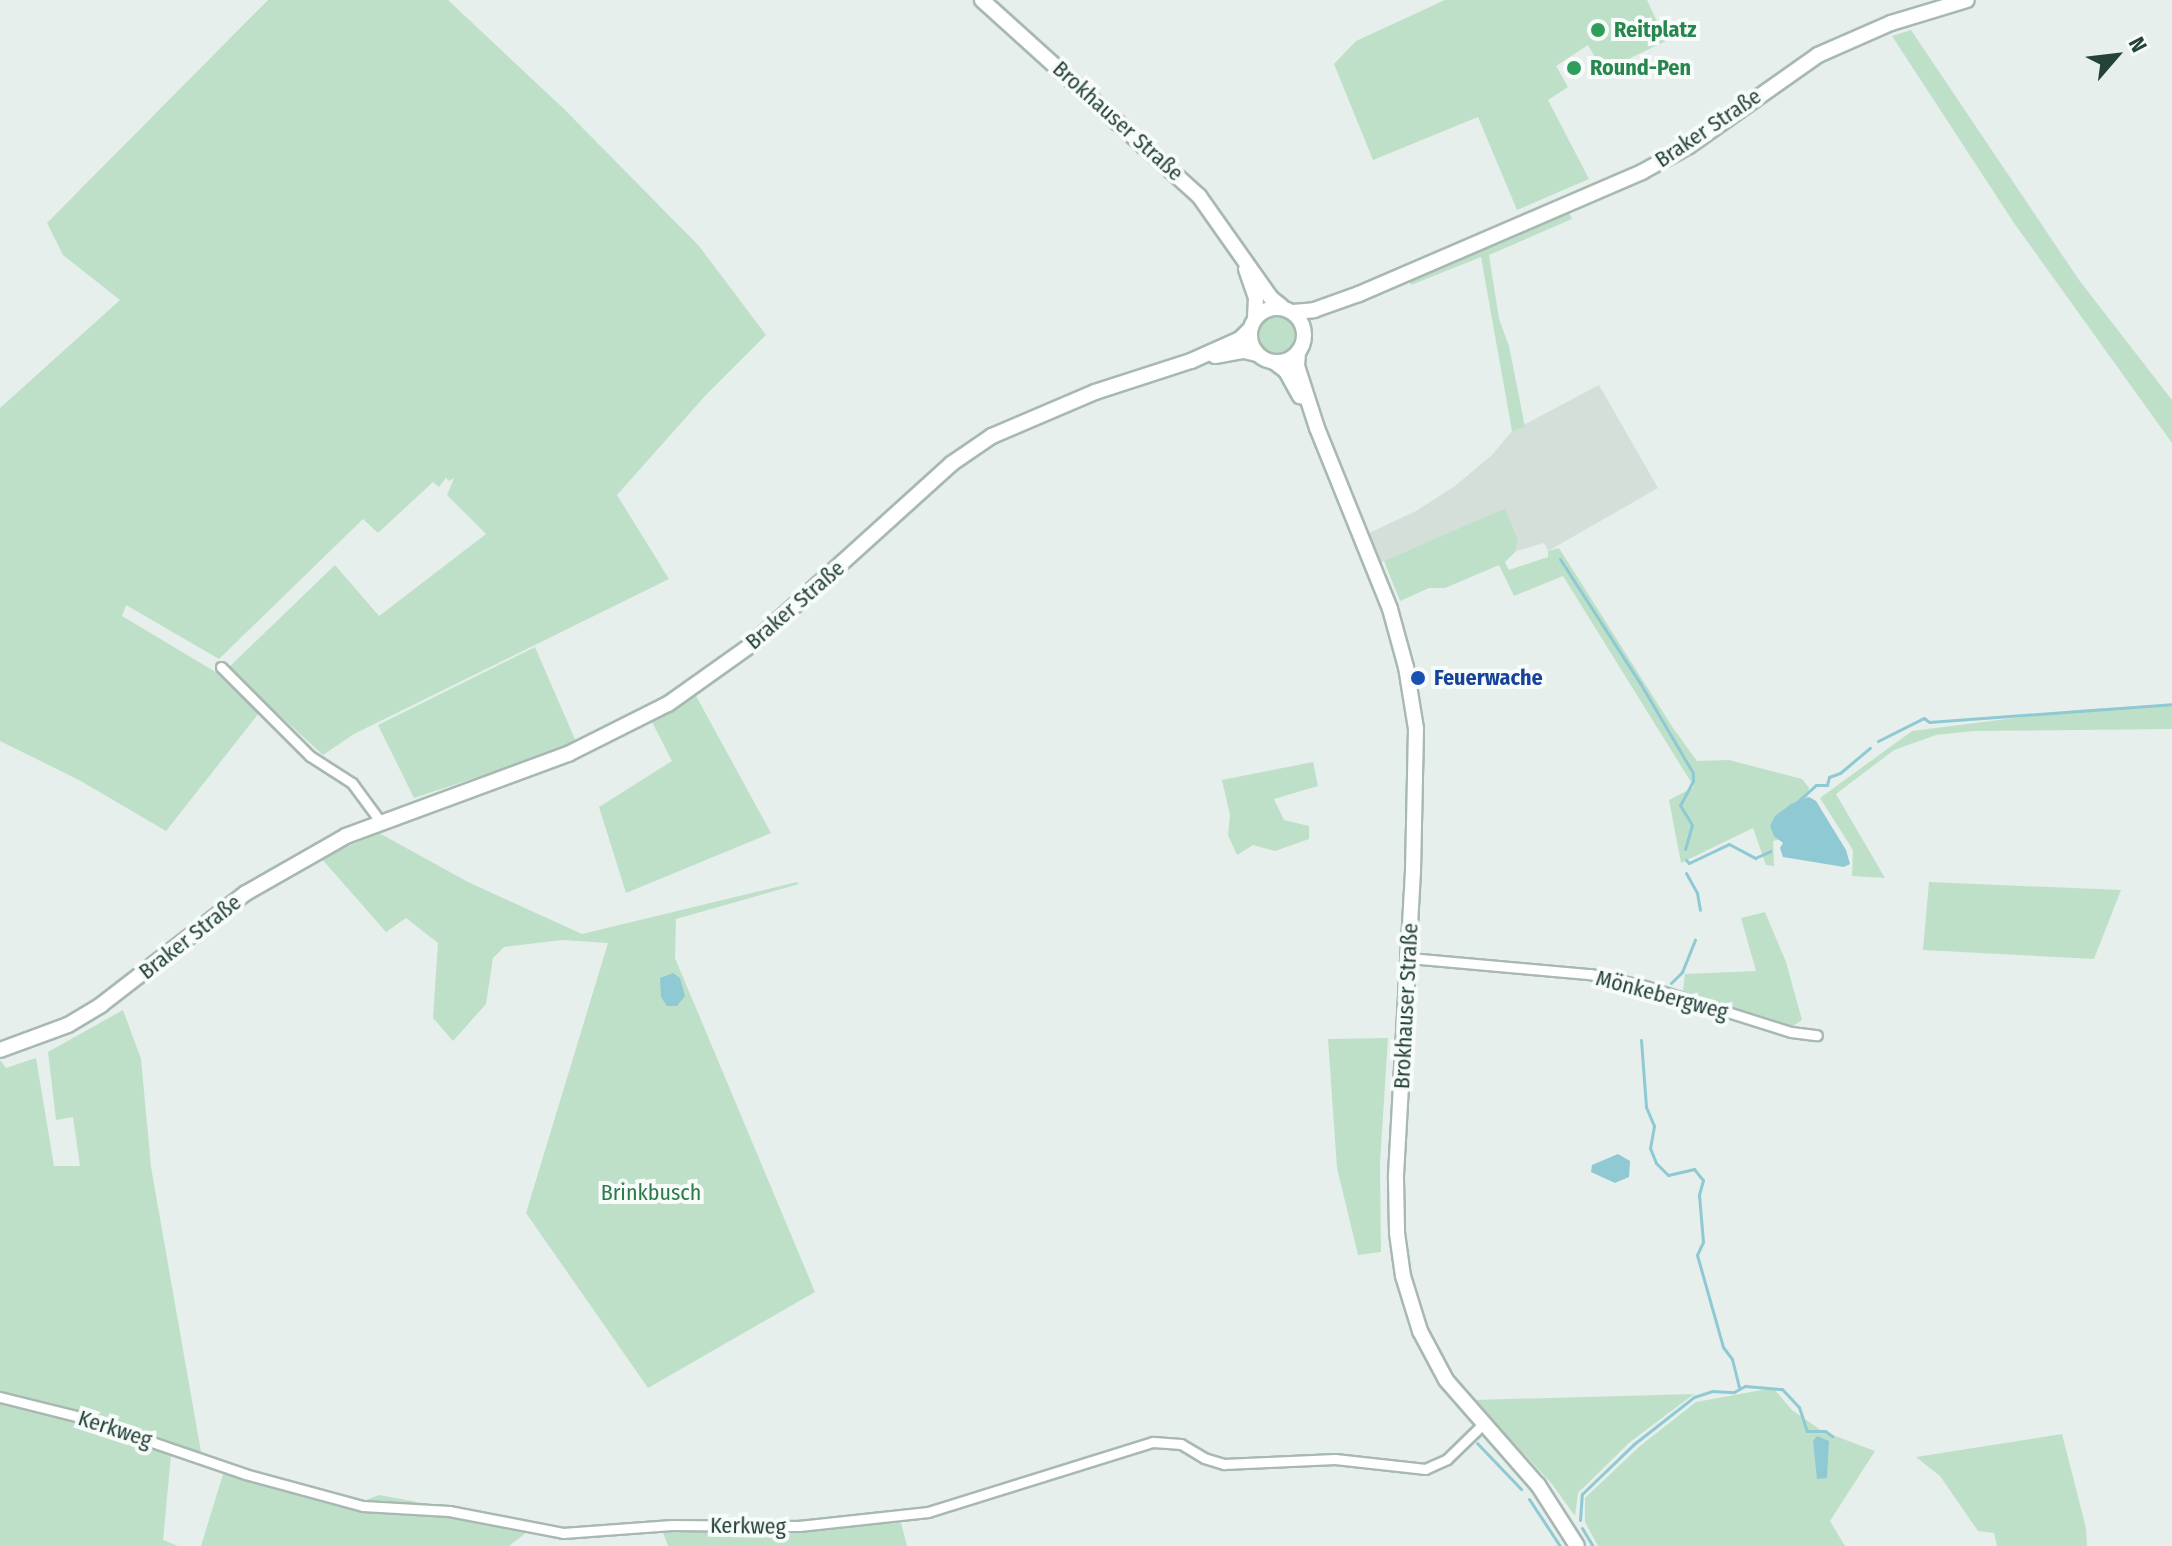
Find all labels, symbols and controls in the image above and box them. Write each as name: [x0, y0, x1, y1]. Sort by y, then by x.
north arrow: [2076, 16, 2156, 96]
place label: Reitplatz: [1614, 17, 1696, 43]
marker: Reitplatz: [1589, 21, 1607, 39]
text: N: [2123, 32, 2153, 57]
place label: Round-Pen: [1590, 55, 1691, 81]
street label: Brokhauser Straße: [1047, 56, 1189, 186]
marker: Round-Pen: [1565, 59, 1583, 77]
street label: Braker Straße: [1650, 83, 1766, 173]
street label: Braker Straße: [740, 555, 850, 655]
place label: Feuerwache: [1434, 665, 1543, 691]
marker: Feuerwache: [1409, 669, 1427, 687]
street label: Braker Straße: [134, 889, 246, 985]
street label: Brokhauser Straße: [1388, 922, 1424, 1090]
street label: Mönkebergweg: [1593, 965, 1731, 1025]
park label: Brinkbusch: [601, 1180, 701, 1206]
street label: Kerkweg: [75, 1405, 155, 1453]
street label: Kerkweg: [710, 1512, 786, 1540]

